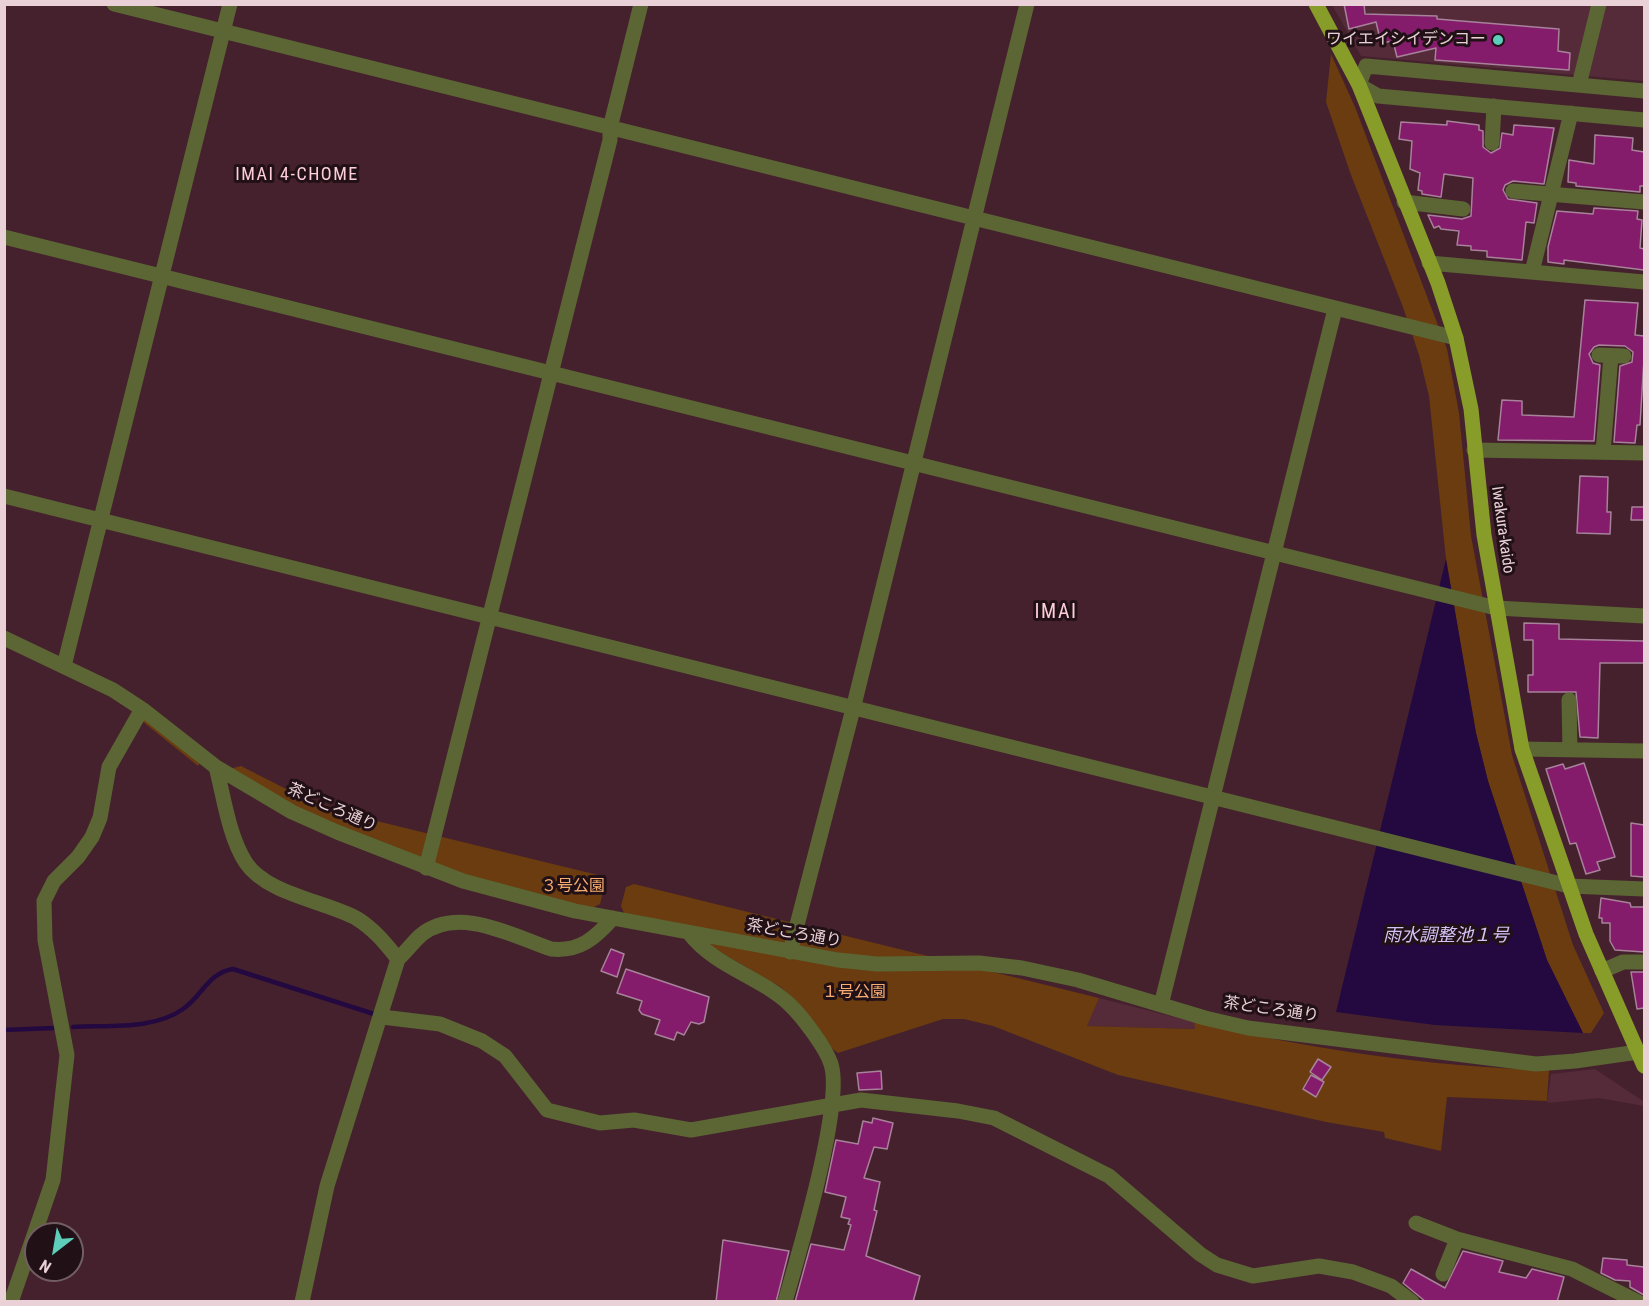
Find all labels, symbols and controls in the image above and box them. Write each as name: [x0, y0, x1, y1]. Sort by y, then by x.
place label: ワイエイシイデンコー: [1326, 30, 1486, 50]
marker: ワイエイシイデンコー: [1491, 33, 1505, 47]
district label: IMAI 4-CHOME: [235, 164, 359, 186]
street label: Iwakura-kaido: [1486, 485, 1518, 575]
district label: IMAI: [1035, 601, 1077, 625]
street label: 茶どころ通り: [284, 780, 380, 836]
park label: ３号公園: [541, 877, 605, 897]
street label: 茶どころ通り: [745, 916, 843, 952]
water label: 雨水調整池１号: [1383, 925, 1509, 947]
park label: １号公園: [822, 983, 886, 1003]
street label: 茶どころ通り: [1222, 994, 1320, 1026]
north arrow: [24, 1222, 84, 1282]
text: N: [36, 1255, 55, 1277]

